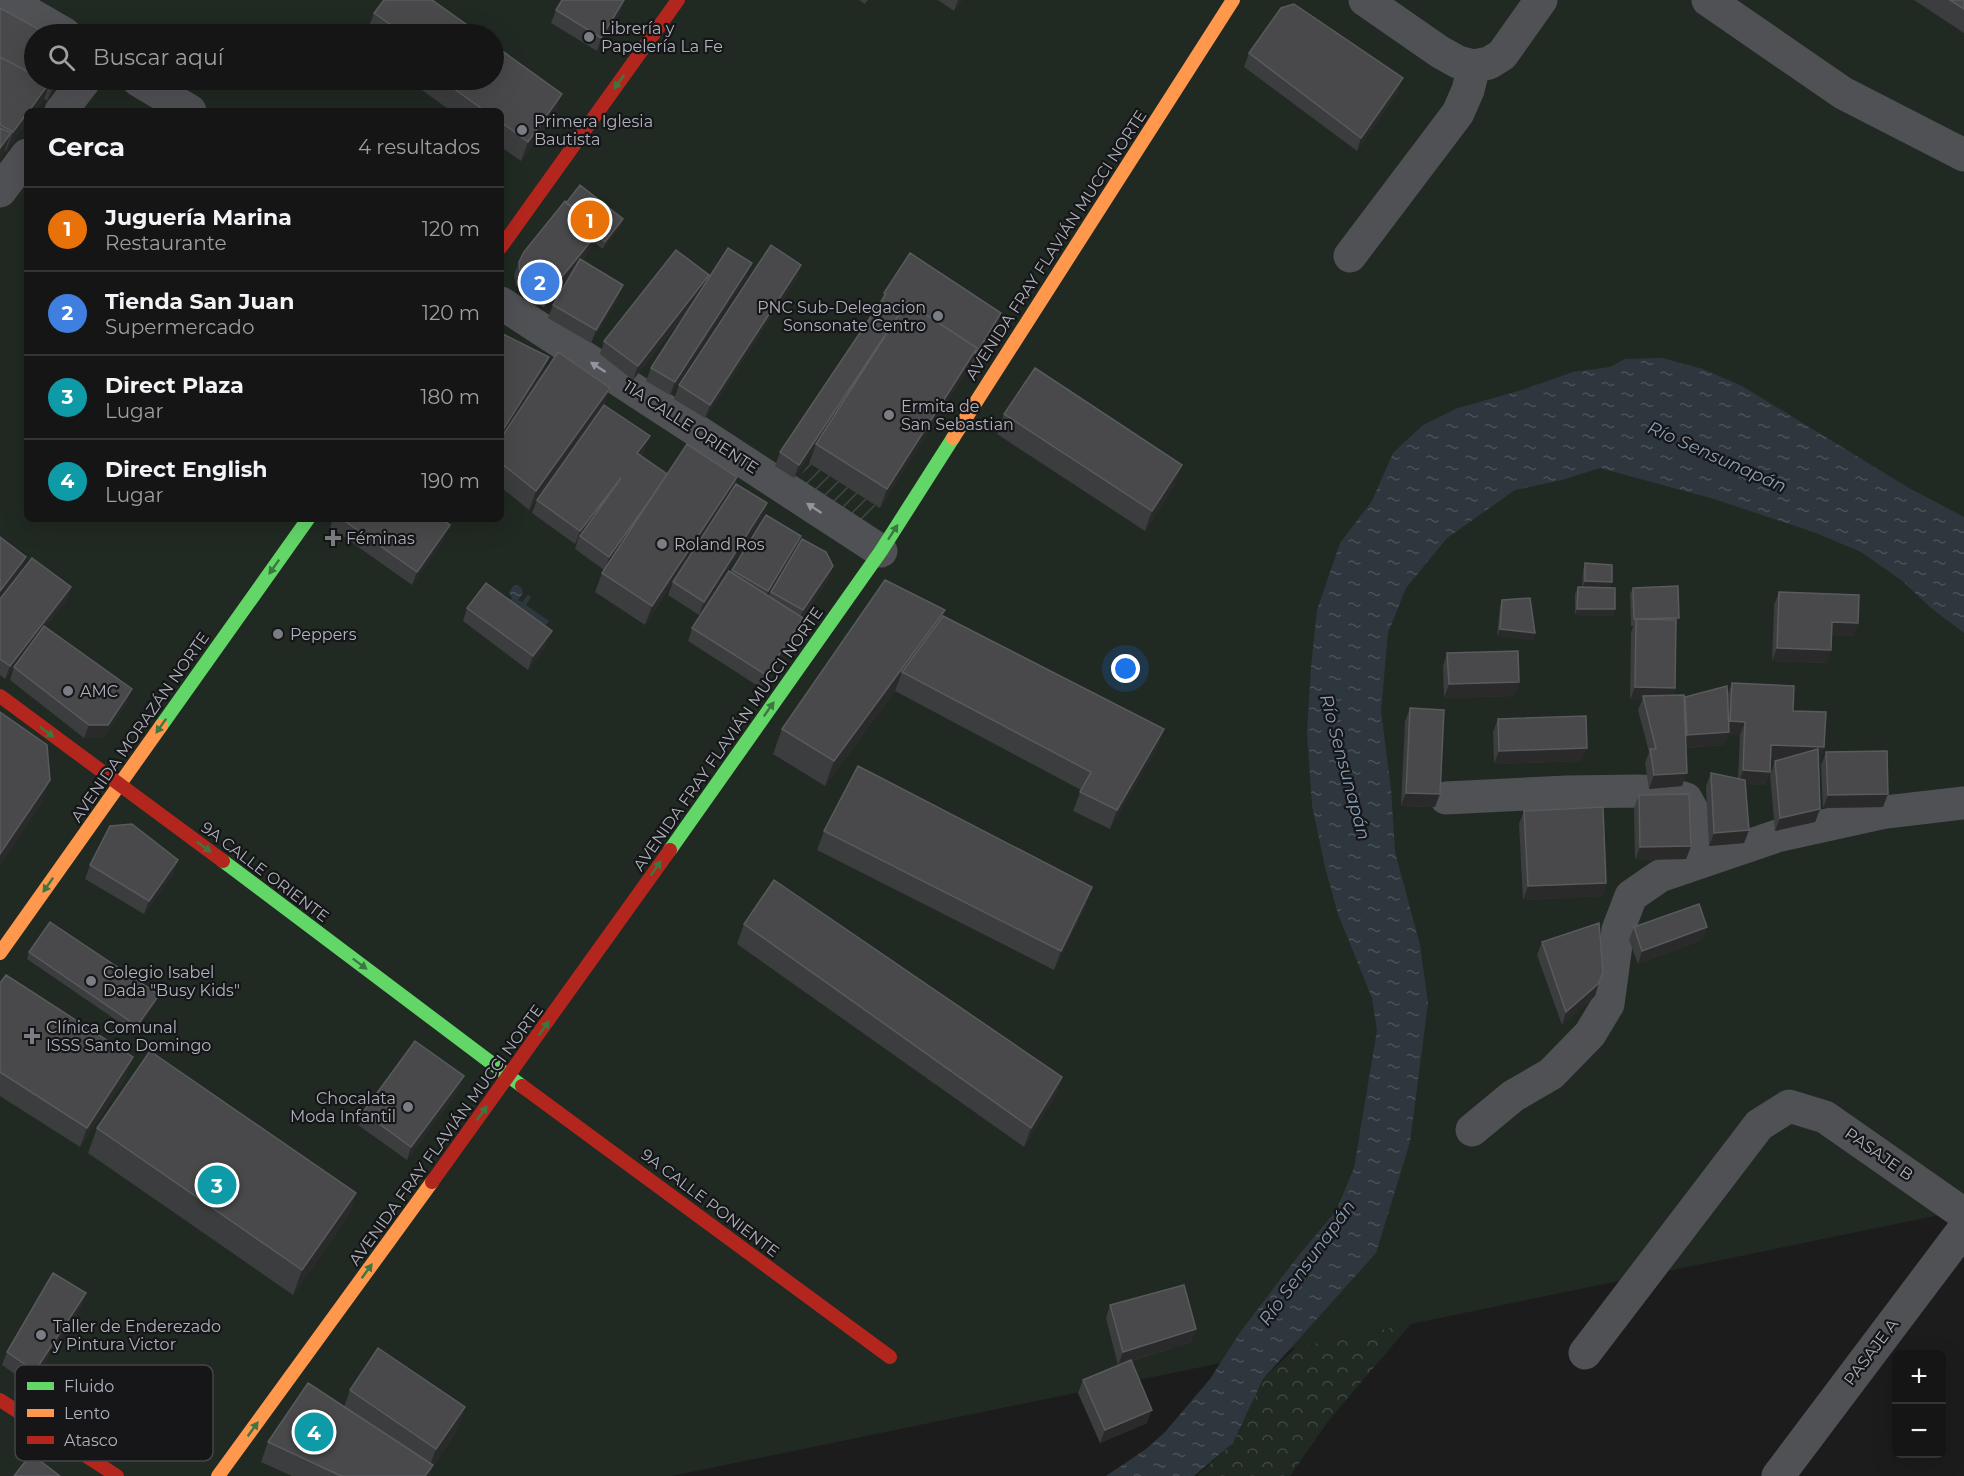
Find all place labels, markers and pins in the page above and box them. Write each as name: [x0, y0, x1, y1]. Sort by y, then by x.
place label: Librería y Papelería La Fe: [601, 19, 723, 56]
marker: Librería y Papelería La Fe: [582, 30, 596, 44]
place label: Primera Iglesia Bautista: [534, 112, 653, 149]
marker: Primera Iglesia Bautista: [515, 123, 529, 137]
pin: 1: [570, 198, 610, 242]
pin: 2: [520, 260, 560, 304]
place label: PNC Sub-Delegacion Sonsonate Centro: [757, 298, 926, 335]
marker: PNC Sub-Delegacion Sonsonate Centro: [931, 309, 945, 323]
place label: Ermita de San Sebastian: [901, 397, 1014, 434]
marker: Ermita de San Sebastian: [882, 408, 896, 422]
marker: Féminas: [324, 529, 342, 547]
place label: Féminas: [346, 529, 415, 548]
place label: Roland Ros: [674, 535, 765, 554]
marker: Roland Ros: [655, 537, 669, 551]
place label: Peppers: [290, 625, 357, 644]
marker: Peppers: [271, 627, 285, 641]
place label: AMC: [80, 682, 118, 701]
marker: AMC: [61, 684, 75, 698]
place label: Colegio Isabel Dada "Busy Kids": [103, 963, 240, 1000]
marker: Colegio Isabel Dada "Busy Kids": [84, 974, 98, 988]
place label: Clínica Comunal ISSS Santo Domingo: [46, 1018, 211, 1055]
marker: Clínica Comunal ISSS Santo Domingo: [23, 1027, 41, 1045]
place label: Chocalata Moda Infantil: [290, 1089, 396, 1126]
marker: Chocalata Moda Infantil: [401, 1100, 415, 1114]
pin: 3: [198, 1162, 236, 1208]
place label: Taller de Enderezado y Pintura Victor: [52, 1317, 221, 1354]
marker: Taller de Enderezado y Pintura Victor: [34, 1328, 48, 1342]
pin: 4: [294, 1410, 334, 1454]

